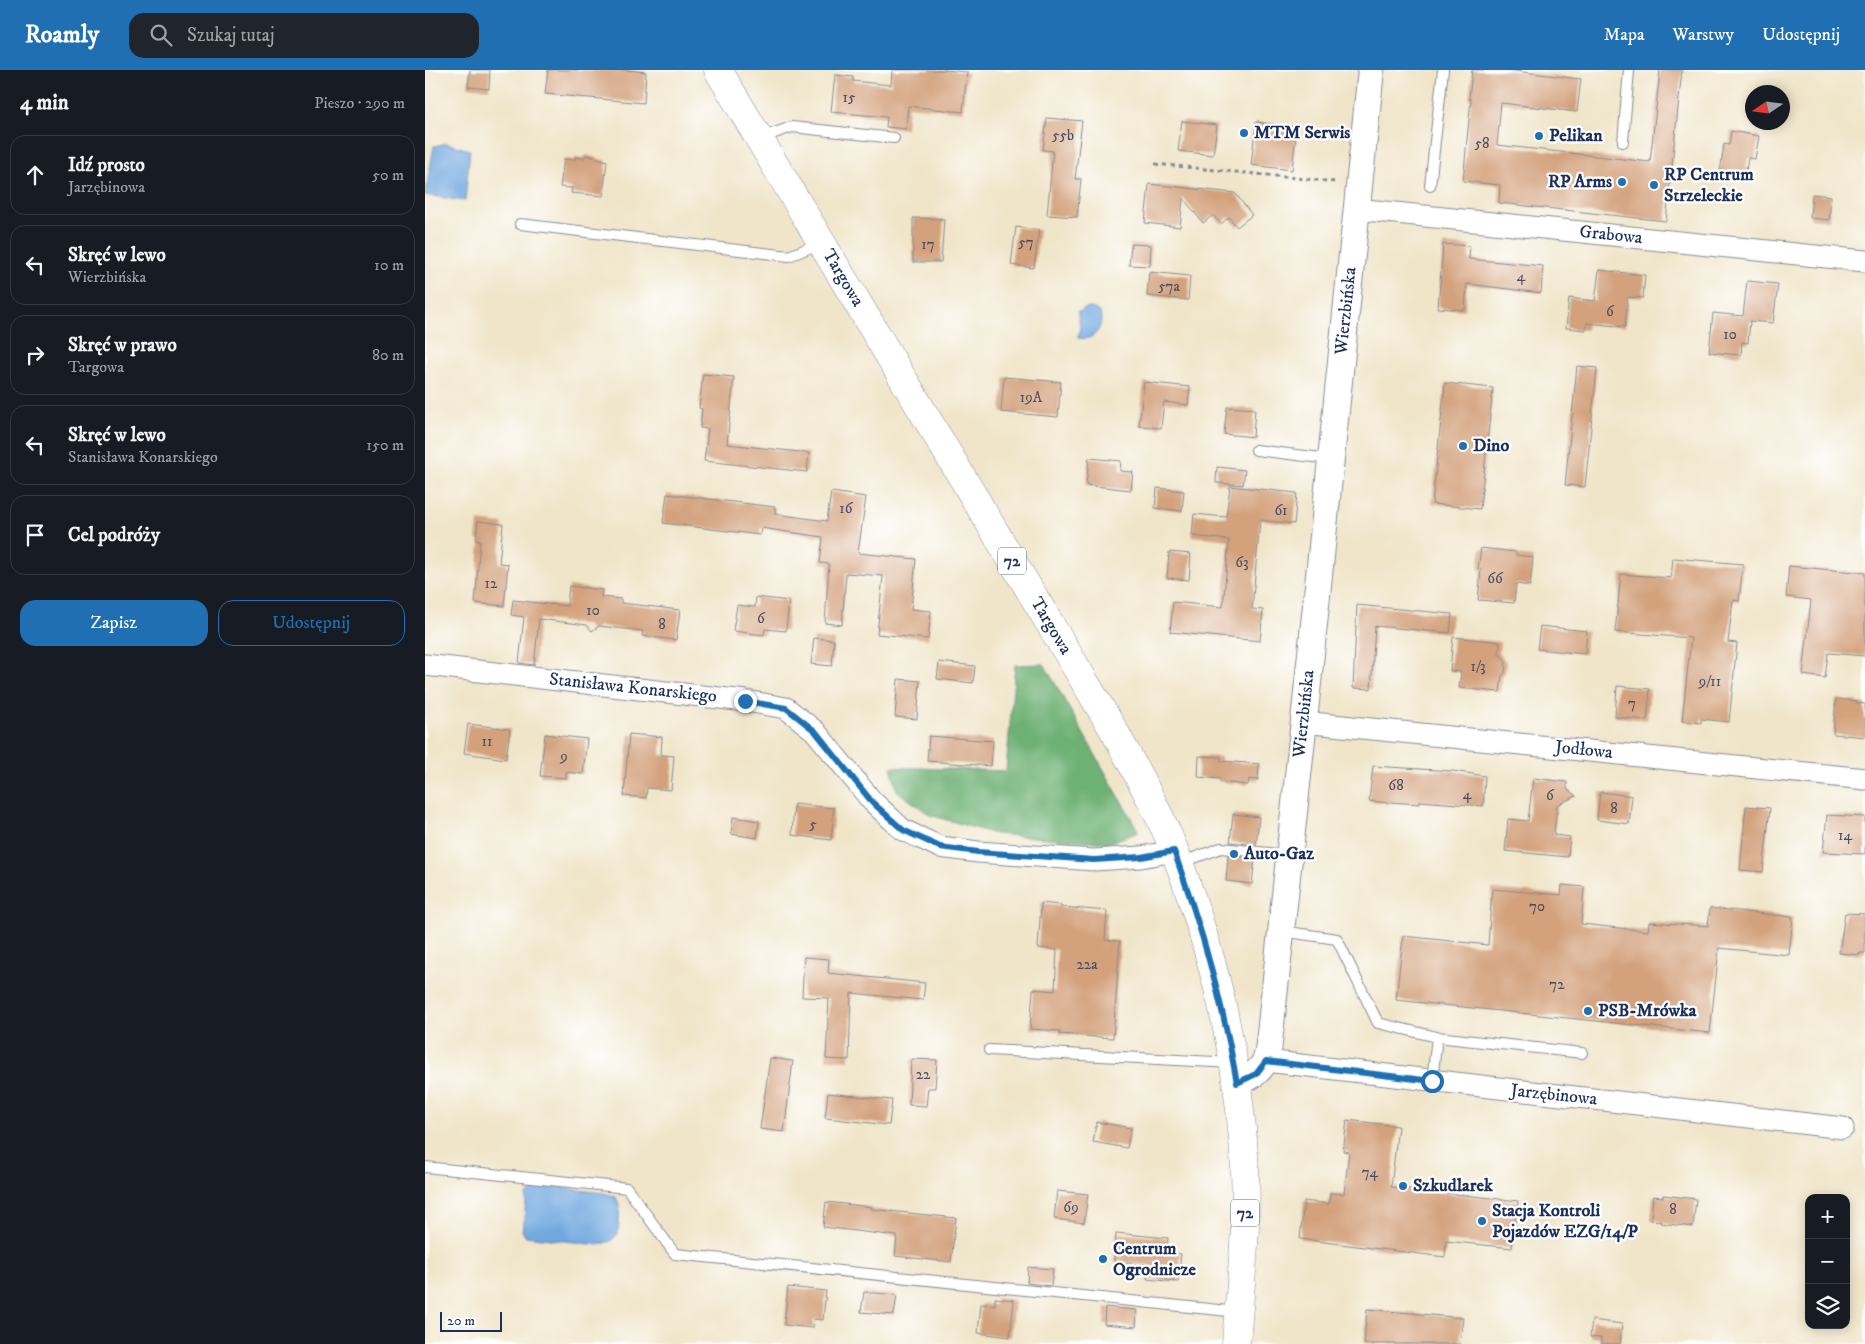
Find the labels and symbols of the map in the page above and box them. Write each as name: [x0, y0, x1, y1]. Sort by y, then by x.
north arrow: [1745, 85, 1790, 130]
house number: 15: [843, 88, 856, 107]
place label: MTM Serwis: [1254, 122, 1350, 144]
place label: Pelikan: [1549, 125, 1603, 147]
house number: 55b: [1052, 126, 1074, 145]
marker: MTM Serwis: [1238, 127, 1250, 139]
marker: Pelikan: [1533, 130, 1545, 142]
house number: 58: [1475, 134, 1489, 153]
place label: RP Centrum Strzeleckie: [1664, 164, 1754, 207]
place label: RP Arms: [1548, 171, 1612, 193]
marker: RP Arms: [1616, 176, 1628, 188]
marker: RP Centrum Strzeleckie: [1648, 179, 1660, 191]
street label: Grabowa: [1578, 221, 1644, 249]
house number: 57: [1018, 233, 1034, 252]
house number: 17: [921, 235, 935, 254]
street label: Targowa: [817, 245, 869, 311]
street label: Wierzbińska: [1330, 266, 1362, 357]
house number: 4: [1517, 267, 1526, 286]
house number: 57a: [1158, 277, 1180, 296]
house number: 6: [1606, 302, 1615, 321]
house number: 10: [1723, 325, 1737, 344]
house number: 19A: [1020, 388, 1043, 407]
place label: Dino: [1473, 435, 1509, 457]
marker: Dino: [1457, 440, 1469, 452]
house number: 16: [839, 499, 854, 518]
house number: 61: [1274, 501, 1288, 520]
road number: 72: [998, 548, 1026, 574]
house number: 63: [1235, 553, 1249, 572]
house number: 66: [1487, 569, 1504, 588]
house number: 12: [485, 574, 498, 593]
street label: Targowa: [1025, 593, 1077, 659]
house number: 10: [586, 601, 600, 620]
house number: 6: [757, 609, 766, 628]
house number: 8: [658, 615, 666, 634]
house number: 1/3: [1470, 657, 1486, 676]
street label: Stanisława Konarskiego: [548, 668, 718, 708]
street label: Wierzbińska: [1288, 669, 1320, 760]
house number: 9/11: [1698, 672, 1721, 691]
route end: [734, 690, 757, 713]
house number: 7: [1628, 694, 1636, 713]
house number: 11: [481, 732, 493, 751]
street label: Jodłowa: [1552, 736, 1614, 764]
house number: 9: [559, 747, 568, 766]
house number: 68: [1388, 776, 1404, 795]
house number: 4: [1463, 785, 1472, 804]
house number: 6: [1546, 786, 1555, 805]
house number: 8: [1610, 799, 1618, 818]
house number: 5: [809, 815, 817, 834]
house number: 14: [1838, 826, 1852, 845]
place label: Auto-Gaz: [1243, 843, 1314, 865]
marker: Auto-Gaz: [1228, 848, 1240, 860]
house number: 70: [1529, 897, 1545, 916]
house number: 22a: [1076, 955, 1098, 974]
house number: 72: [1549, 975, 1565, 994]
place label: PSB-Mrówka: [1598, 1000, 1697, 1022]
marker: PSB-Mrówka: [1582, 1005, 1594, 1017]
house number: 22: [916, 1065, 931, 1084]
route start: [1421, 1070, 1444, 1093]
street label: Jarzębinowa: [1508, 1079, 1599, 1111]
house number: 74: [1362, 1163, 1379, 1182]
place label: Szkudlarek: [1413, 1175, 1494, 1197]
marker: Szkudlarek: [1397, 1180, 1409, 1192]
house number: 69: [1063, 1198, 1079, 1217]
road number: 72: [1231, 1200, 1259, 1226]
place label: Stacja Kontroli Pojazdów EZG/14/P: [1492, 1200, 1638, 1243]
house number: 8: [1669, 1200, 1677, 1219]
marker: Stacja Kontroli Pojazdów EZG/14/P: [1476, 1215, 1488, 1227]
place label: Centrum Ogrodnicze: [1113, 1238, 1197, 1281]
marker: Centrum Ogrodnicze: [1097, 1253, 1109, 1265]
scale bar: [440, 1309, 503, 1332]

